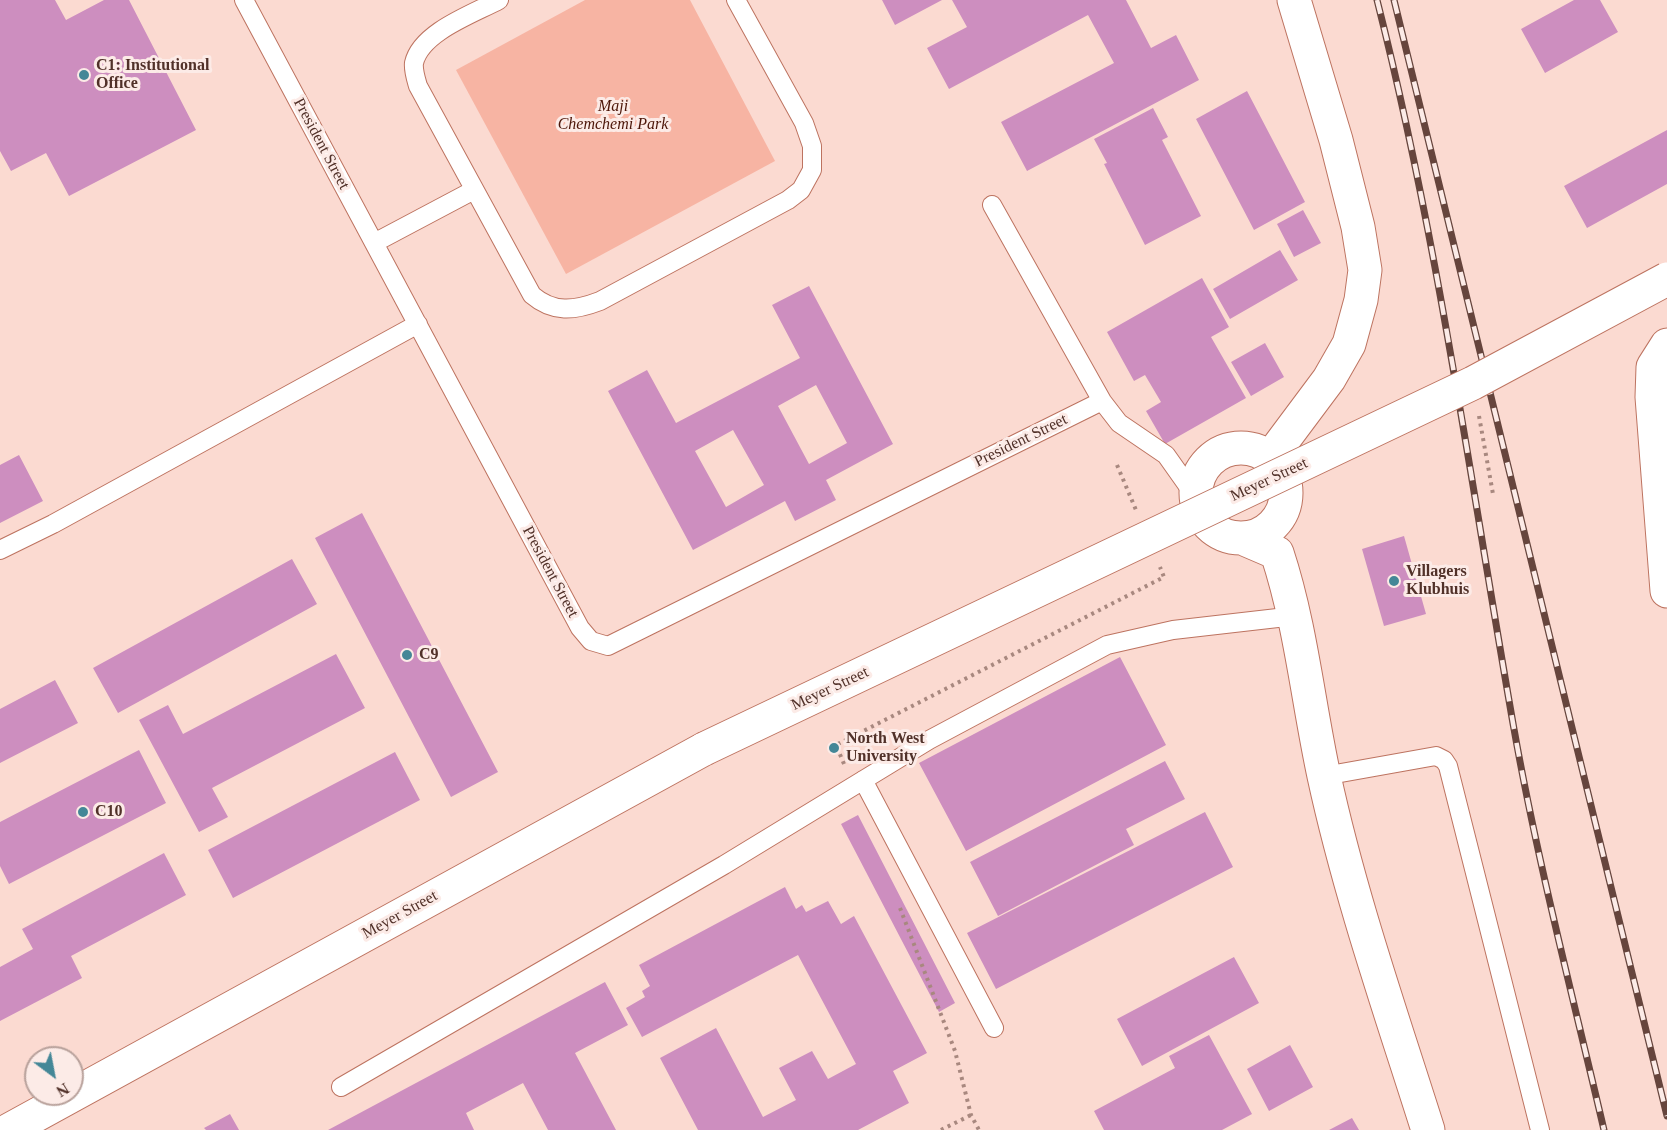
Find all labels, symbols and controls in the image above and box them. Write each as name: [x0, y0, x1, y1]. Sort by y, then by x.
place label: C1: Institutional Office: [96, 56, 209, 94]
marker: C1: Institutional Office: [77, 68, 91, 82]
street label: President Street: [289, 95, 353, 193]
park label: Maji Chemchemi Park: [558, 97, 668, 135]
street label: President Street: [971, 410, 1071, 472]
street label: Meyer Street: [1227, 454, 1311, 506]
street label: President Street: [518, 523, 582, 621]
place label: Villagers Klubhuis: [1406, 562, 1469, 600]
marker: Villagers Klubhuis: [1387, 574, 1401, 588]
place label: C9: [419, 645, 439, 665]
marker: C9: [400, 648, 414, 662]
street label: Meyer Street: [788, 663, 872, 715]
place label: North West University: [846, 729, 925, 767]
marker: North West University: [827, 741, 841, 755]
place label: C10: [95, 802, 123, 822]
marker: C10: [76, 805, 90, 819]
street label: Meyer Street: [359, 886, 441, 944]
north arrow: [24, 1046, 84, 1106]
text: N: [53, 1080, 72, 1100]

